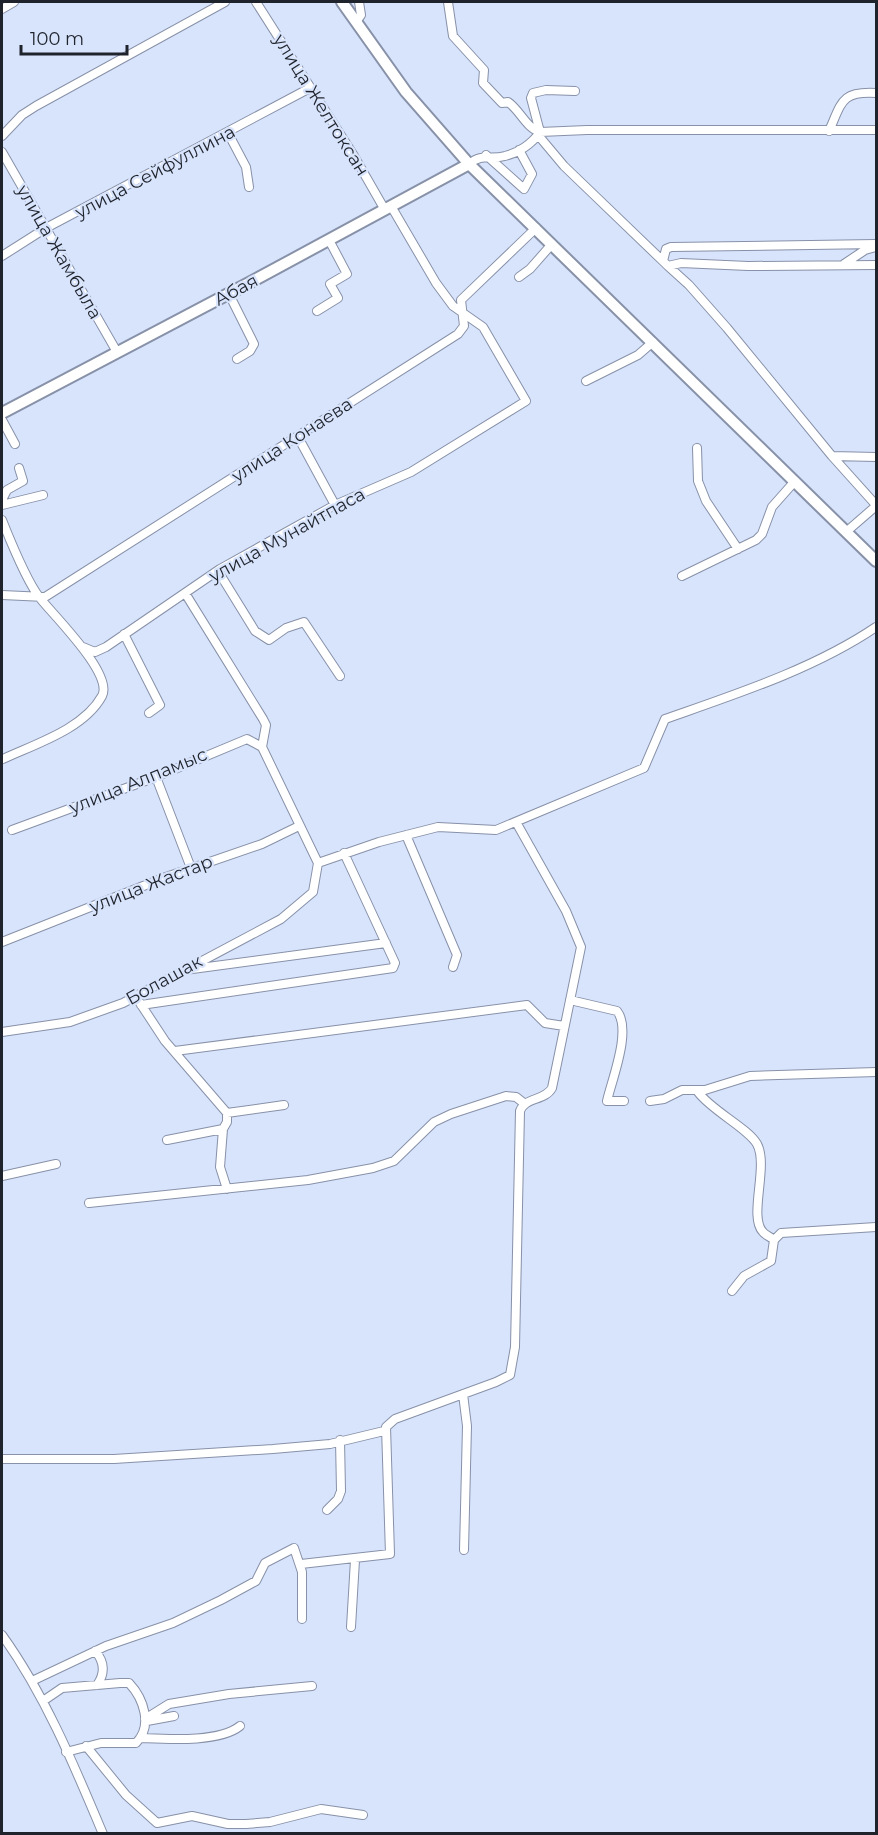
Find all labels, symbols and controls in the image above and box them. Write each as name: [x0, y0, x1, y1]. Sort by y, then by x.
scale bar: [21, 18, 128, 56]
text: 100 m: [30, 28, 84, 50]
street label: улица Желтоксан: [268, 29, 374, 180]
street label: улица Сейфуллина: [70, 120, 239, 224]
street label: улица Жамбыла: [11, 180, 106, 323]
street label: Абая: [210, 269, 262, 311]
street label: улица Конаева: [227, 393, 357, 488]
street label: улица Мунайтпаса: [204, 483, 369, 588]
street label: улица Алпамыс: [65, 743, 210, 819]
street label: улица Жастар: [85, 850, 216, 918]
street label: Болашак: [122, 950, 207, 1010]

